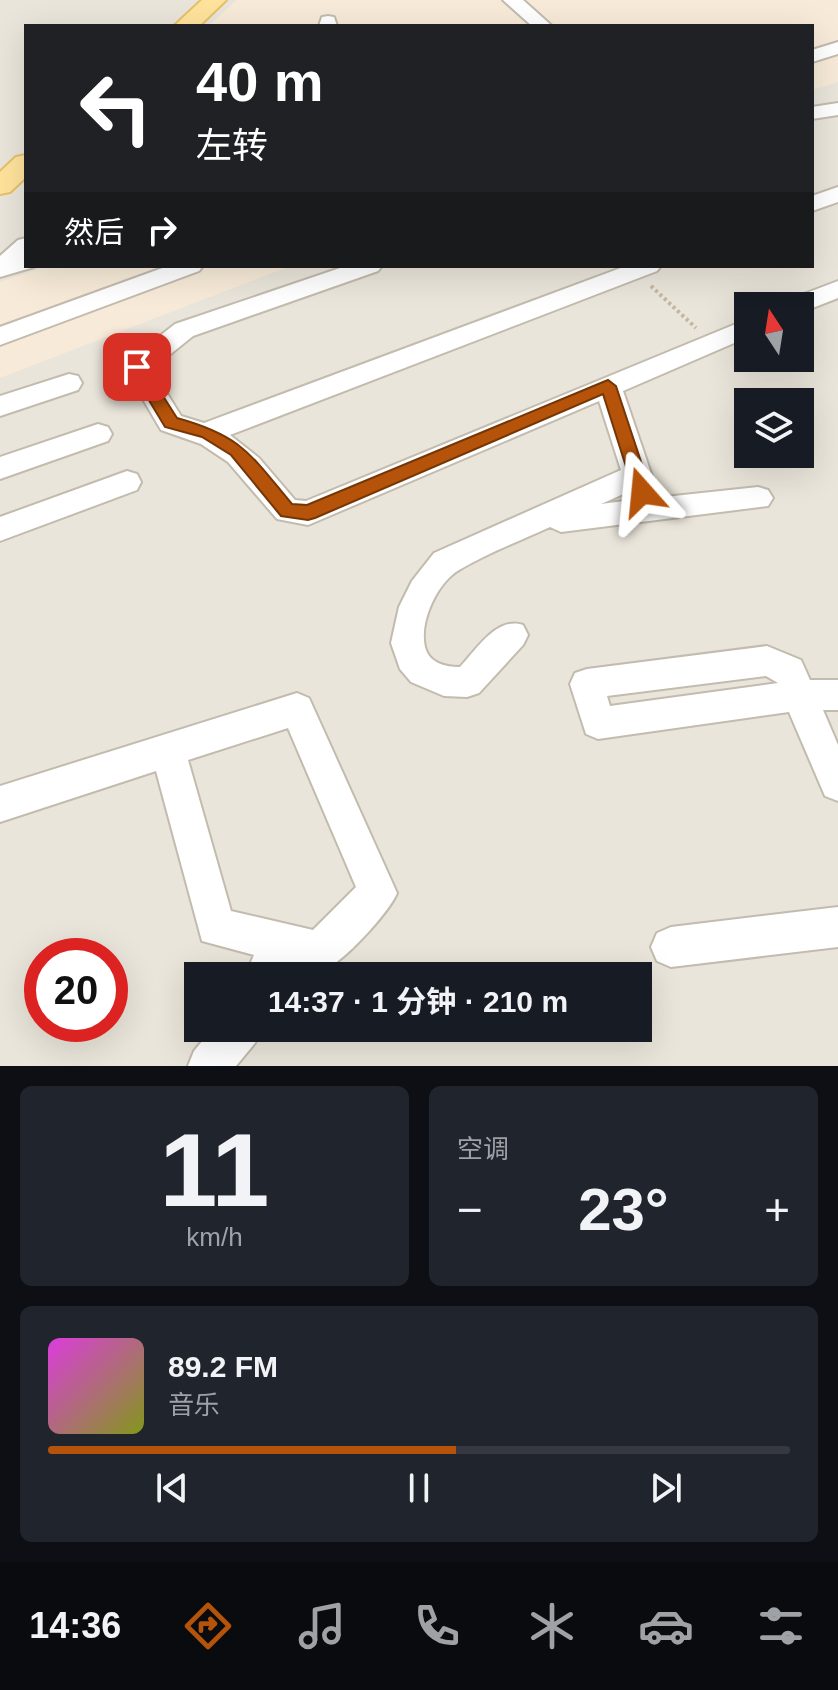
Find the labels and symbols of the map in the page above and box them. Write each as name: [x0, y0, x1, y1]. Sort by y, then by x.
north arrow: [734, 292, 814, 372]
pin: [103, 333, 171, 401]
position arrow: [600, 450, 684, 534]
speed limit sign: 20: [24, 938, 128, 1042]

